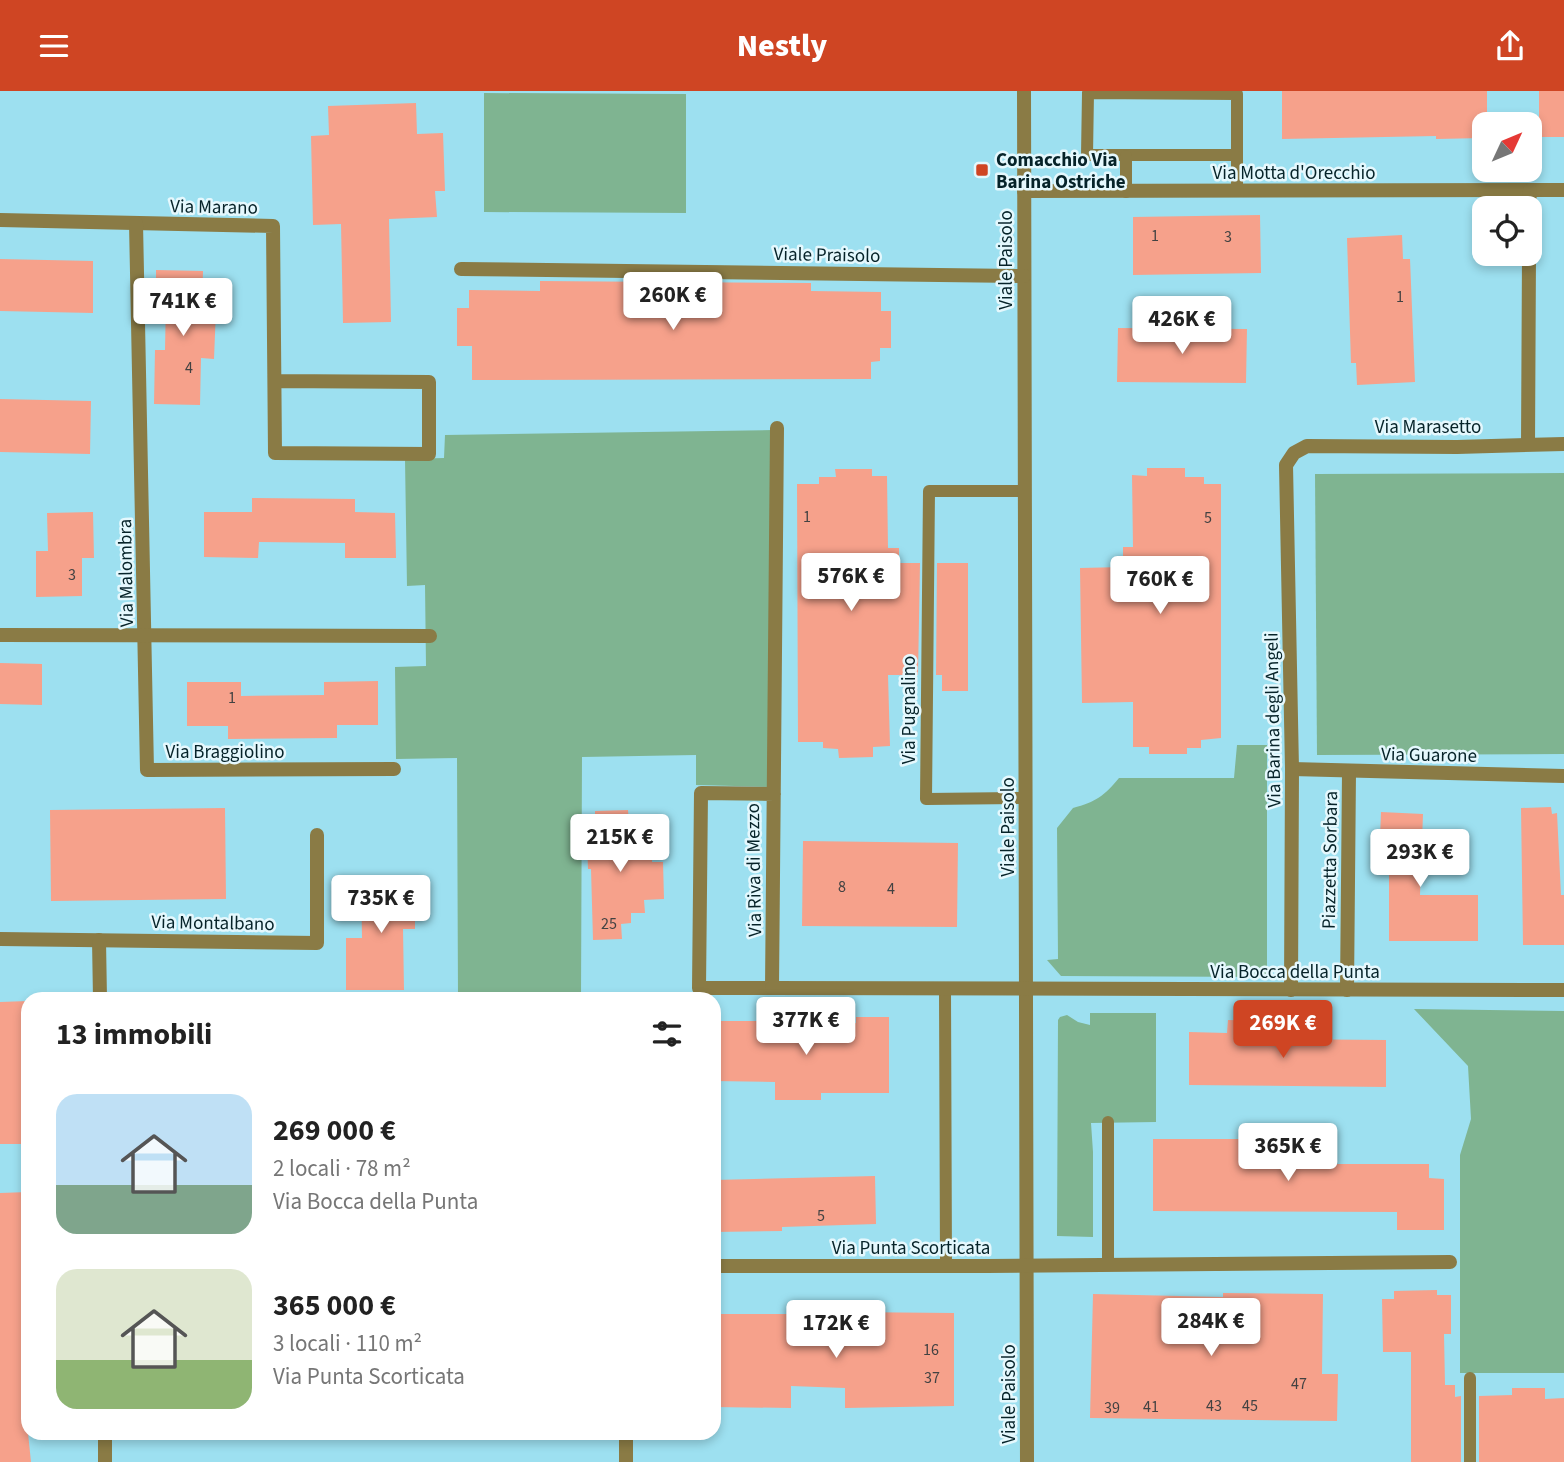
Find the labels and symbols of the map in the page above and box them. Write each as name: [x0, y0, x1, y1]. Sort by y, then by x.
north arrow: [1472, 112, 1542, 182]
place label: Comacchio Via Barina Ostriche: [996, 147, 1126, 196]
street label: Via Motta d'Orecchio: [1212, 160, 1376, 187]
marker: Comacchio Via Barina Ostriche: [974, 162, 990, 178]
street label: Via Marano: [170, 193, 258, 222]
street label: Viale Paisolo: [993, 210, 1020, 310]
house number: 1: [1151, 225, 1159, 247]
house number: 3: [1224, 226, 1232, 248]
street label: Viale Praisolo: [773, 241, 881, 270]
pin: 260K €: [616, 273, 730, 332]
pin: 741K €: [126, 279, 240, 338]
house number: 1: [1396, 286, 1404, 308]
pin: 426K €: [1125, 296, 1239, 356]
house number: 4: [185, 357, 193, 379]
street label: Via Marasetto: [1375, 414, 1481, 441]
house number: 1: [803, 506, 811, 528]
house number: 5: [1204, 507, 1212, 529]
street label: Via Malombra: [112, 519, 141, 627]
pin: 576K €: [794, 553, 908, 613]
pin: 760K €: [1103, 557, 1217, 616]
house number: 3: [68, 564, 76, 586]
street label: Via Barina degli Angeli: [1258, 632, 1289, 808]
street label: Via Pugnalino: [896, 656, 923, 764]
house number: 1: [228, 687, 236, 709]
street label: Via Braggiolino: [165, 739, 285, 766]
street label: Via Guarone: [1381, 741, 1477, 770]
street label: Viale Paisolo: [995, 777, 1022, 877]
street label: Piazzetta Sorbara: [1316, 791, 1345, 929]
street label: Via Riva di Mezzo: [740, 803, 769, 937]
pin: 215K €: [563, 815, 677, 874]
pin: 293K €: [1363, 829, 1477, 889]
pin: 735K €: [324, 875, 438, 935]
house number: 8: [838, 876, 846, 898]
house number: 4: [887, 878, 895, 900]
street label: Via Montalbano: [151, 909, 275, 938]
house number: 25: [601, 913, 617, 935]
street label: Via Bocca della Punta: [1210, 959, 1380, 986]
pin: 377K €: [749, 997, 863, 1057]
pin: 269K €: [1226, 1000, 1340, 1060]
pin: 365K €: [1231, 1123, 1345, 1183]
house number: 5: [817, 1205, 825, 1227]
street label: Via Punta Scorticata: [832, 1235, 990, 1262]
pin: 284K €: [1154, 1299, 1268, 1358]
pin: 172K €: [779, 1301, 893, 1360]
house number: 16: [923, 1339, 939, 1361]
street label: Viale Paisolo: [996, 1344, 1023, 1444]
house number: 37: [924, 1367, 940, 1389]
house number: 47: [1291, 1373, 1307, 1395]
house number: 43: [1206, 1395, 1222, 1417]
house number: 45: [1242, 1395, 1258, 1417]
house number: 41: [1143, 1396, 1159, 1418]
house number: 39: [1104, 1397, 1120, 1419]

